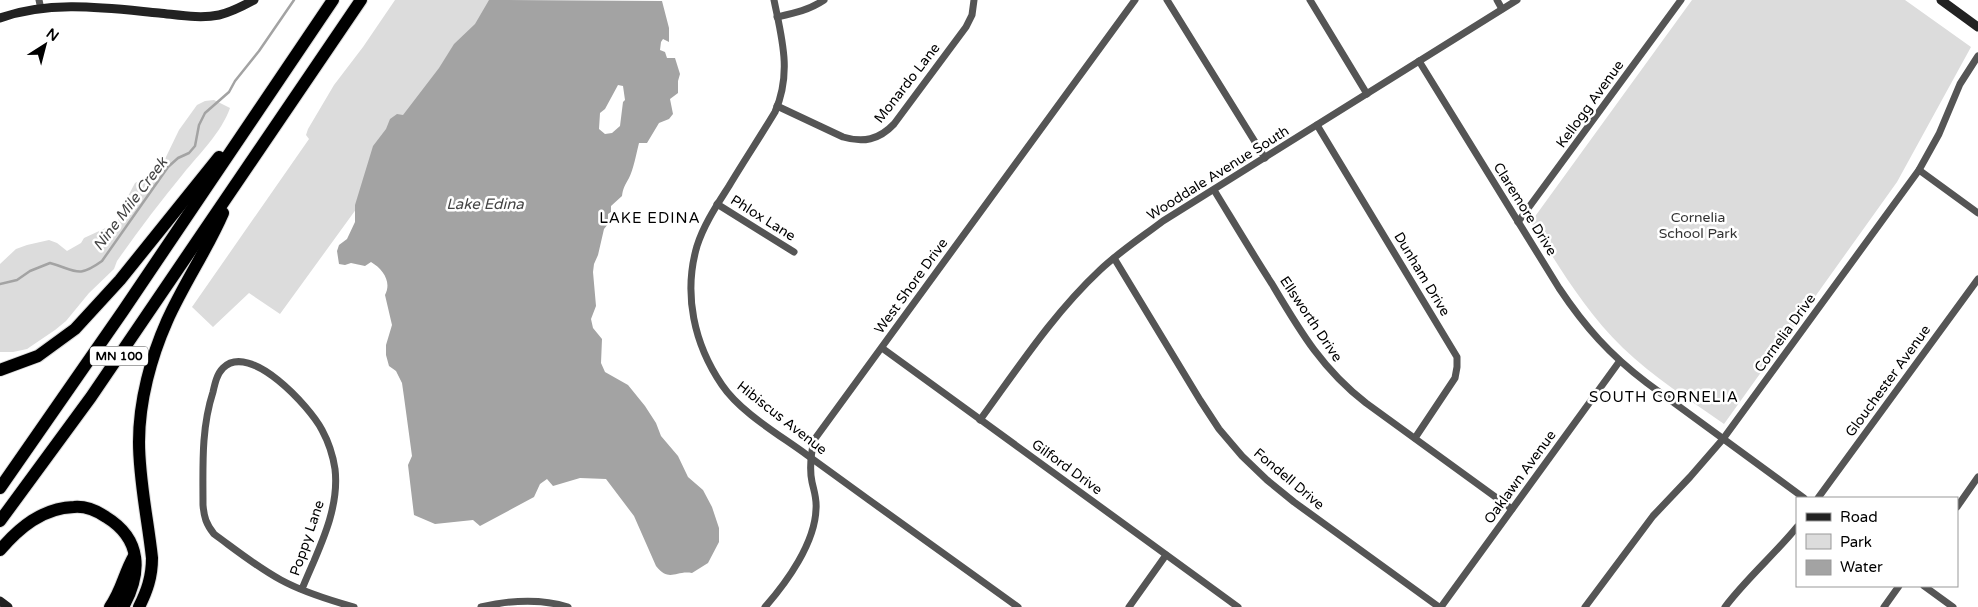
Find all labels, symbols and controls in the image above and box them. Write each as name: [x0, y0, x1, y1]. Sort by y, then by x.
north arrow: [20, 20, 70, 70]
text: N: [43, 25, 62, 45]
street label: Monardo Lane: [871, 40, 944, 126]
street label: Kellogg Avenue: [1552, 57, 1628, 151]
street label: Wooddale Avenue South: [1144, 122, 1292, 224]
water label: Nine Mile Creek: [89, 152, 172, 254]
street label: Claremore Drive: [1490, 159, 1561, 259]
street label: Phlox Lane: [727, 191, 799, 245]
water label: Lake Edina: [446, 195, 524, 213]
district label: LAKE EDINA: [599, 209, 701, 227]
park label: Cornelia School Park: [1659, 209, 1738, 242]
street label: Dunham Drive: [1390, 229, 1454, 319]
street label: West Shore Drive: [871, 235, 951, 337]
street label: Ellsworth Drive: [1276, 273, 1346, 365]
street label: Cornelia Drive: [1751, 290, 1819, 376]
street label: Glouchester Avenue: [1842, 322, 1934, 440]
road number: MN 100: [90, 346, 148, 366]
street label: Hibiscus Avenue: [734, 378, 830, 458]
district label: SOUTH CORNELIA: [1589, 388, 1739, 406]
street label: Oaklawn Avenue: [1480, 427, 1560, 527]
street label: Gilford Drive: [1028, 436, 1106, 498]
street label: Fondell Drive: [1250, 445, 1328, 513]
legend: [1796, 497, 1958, 587]
street label: Poppy Lane: [286, 498, 328, 578]
text: Road: [1840, 508, 1878, 526]
text: Park: [1840, 533, 1872, 551]
text: Water: [1840, 558, 1883, 576]

